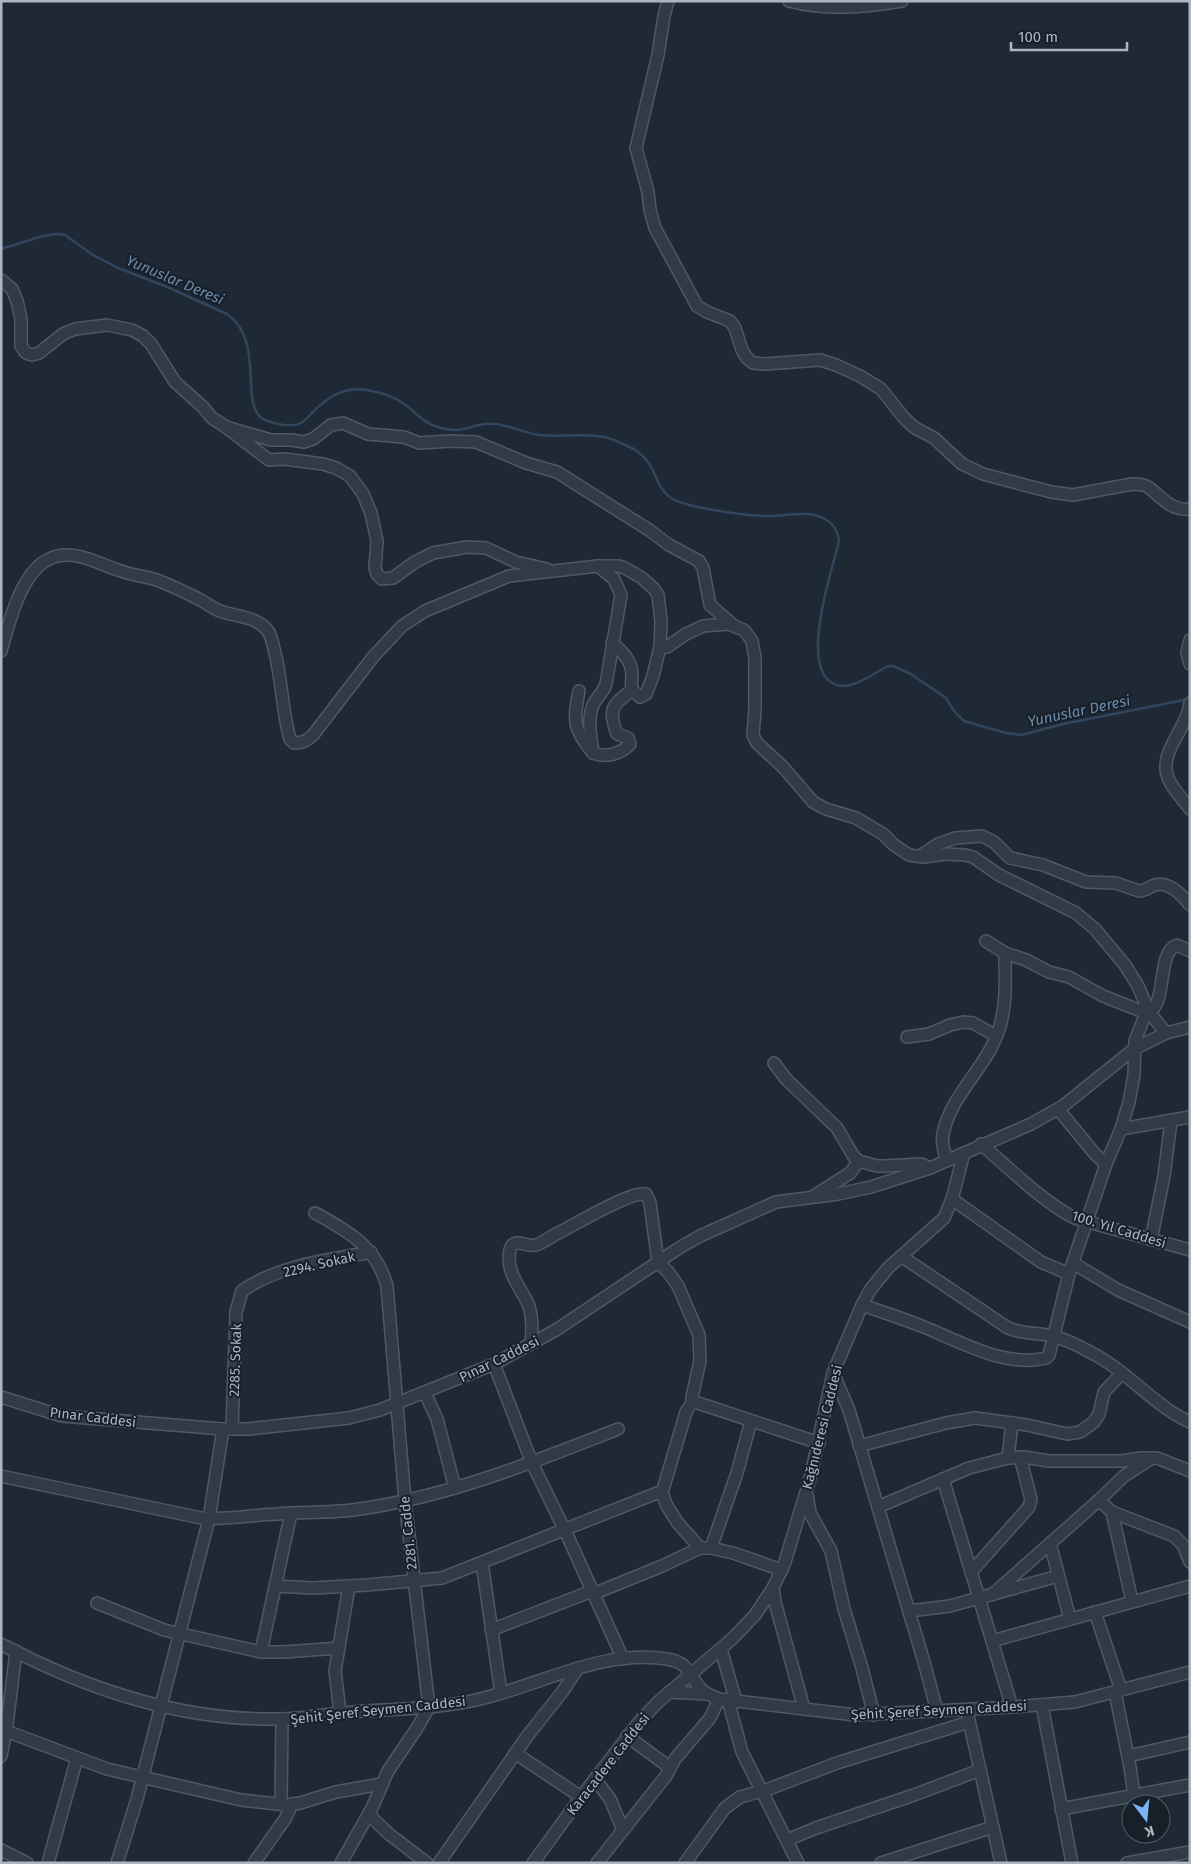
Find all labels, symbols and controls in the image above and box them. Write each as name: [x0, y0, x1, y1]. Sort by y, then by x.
scale bar: [1011, 20, 1127, 52]
text: 100 m: [1018, 28, 1058, 46]
water label: Yunuslar Deresi: [124, 251, 226, 309]
water label: Yunuslar Deresi: [1026, 691, 1132, 731]
street label: 100. Yıl Caddesi: [1070, 1207, 1168, 1252]
street label: 2294. Sokak: [282, 1248, 357, 1281]
street label: 2285. Sokak: [226, 1322, 245, 1397]
street label: Pınar Caddesi: [456, 1333, 542, 1386]
street label: Kağnıderesi Caddesi: [799, 1363, 846, 1491]
street label: Pınar Caddesi: [49, 1404, 137, 1431]
street label: 2281. Cadde: [396, 1495, 421, 1571]
street label: Şehit Şeref Seymen Caddesi: [290, 1693, 467, 1728]
street label: Şehit Şeref Seymen Caddesi: [851, 1697, 1027, 1724]
street label: Karacadere Caddesi: [563, 1710, 654, 1819]
north arrow: [1121, 1794, 1171, 1844]
text: K: [1142, 1822, 1156, 1841]

